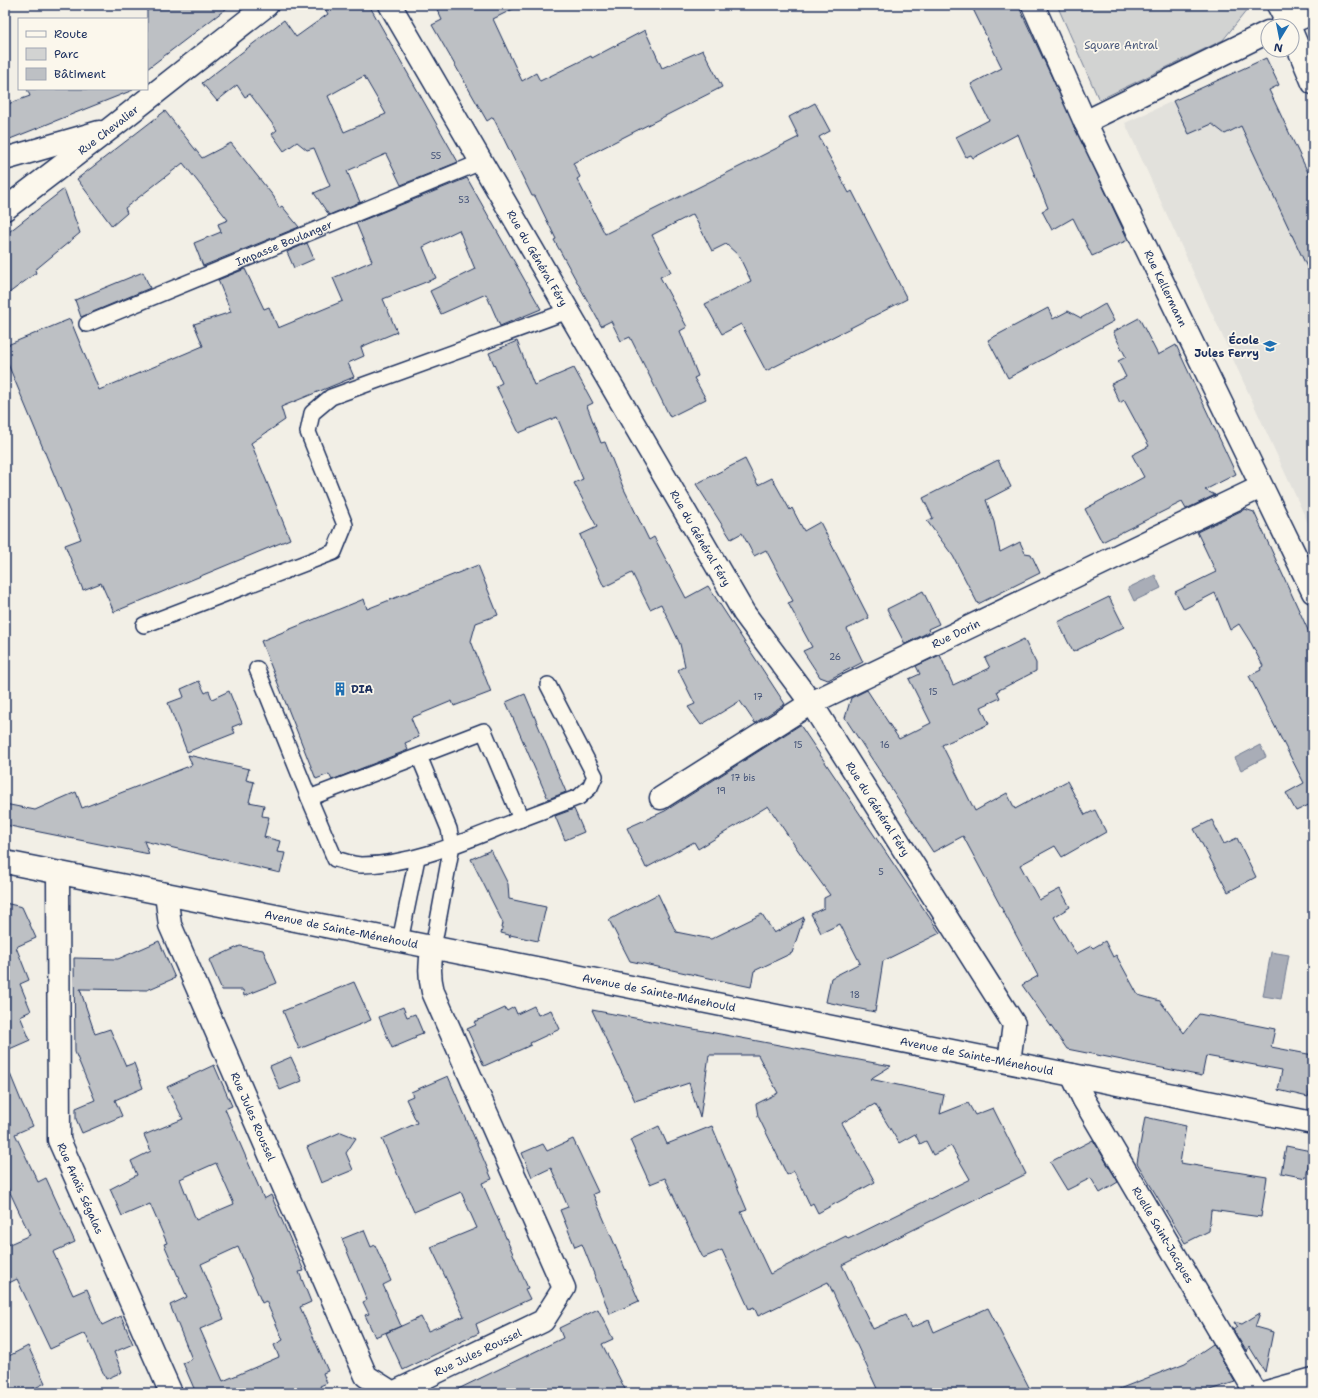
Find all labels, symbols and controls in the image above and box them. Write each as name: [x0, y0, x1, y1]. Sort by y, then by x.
legend: [18, 18, 148, 90]
north arrow: [1260, 18, 1300, 58]
text: Route: [54, 26, 88, 42]
park label: Square Antral: [1084, 38, 1159, 53]
text: N: [1272, 39, 1284, 55]
text: Parc: [54, 46, 79, 62]
text: Bâtiment: [54, 66, 106, 82]
street label: Rue Chevalier: [75, 102, 142, 159]
house number: 55: [431, 150, 441, 162]
house number: 53: [458, 194, 470, 206]
street label: Rue du Général Féry: [503, 208, 571, 309]
street label: Impasse Boulanger: [234, 217, 335, 270]
street label: Rue Kellermann: [1140, 248, 1190, 330]
place label: École Jules Ferry: [1194, 332, 1259, 361]
school or university icon: École Jules Ferry: [1262, 338, 1278, 354]
street label: Rue du Général Féry: [666, 488, 734, 589]
street label: Rue Dorin: [929, 616, 983, 652]
house number: 26: [829, 651, 841, 663]
building icon: DIA: [332, 681, 348, 697]
place label: DIA: [351, 682, 373, 697]
house number: 15: [928, 686, 938, 698]
house number: 17: [753, 691, 763, 703]
house number: 15: [793, 739, 803, 751]
house number: 16: [880, 739, 890, 751]
street label: Rue du Général Féry: [842, 759, 913, 859]
house number: 17 bis: [731, 772, 755, 784]
house number: 19: [716, 785, 726, 797]
house number: 5: [878, 866, 884, 878]
street label: Avenue de Sainte-Ménehould: [263, 907, 419, 952]
street label: Avenue de Sainte-Ménehould: [581, 970, 737, 1016]
house number: 18: [850, 989, 860, 1001]
street label: Avenue de Sainte-Ménehould: [899, 1034, 1055, 1079]
street label: Rue Jules Roussel: [227, 1070, 279, 1164]
street label: Rue Anaïs Ségalas: [53, 1141, 107, 1237]
street label: Ruelle Saint-Jacques: [1128, 1184, 1197, 1286]
street label: Rue Jules Roussel: [432, 1325, 525, 1380]

